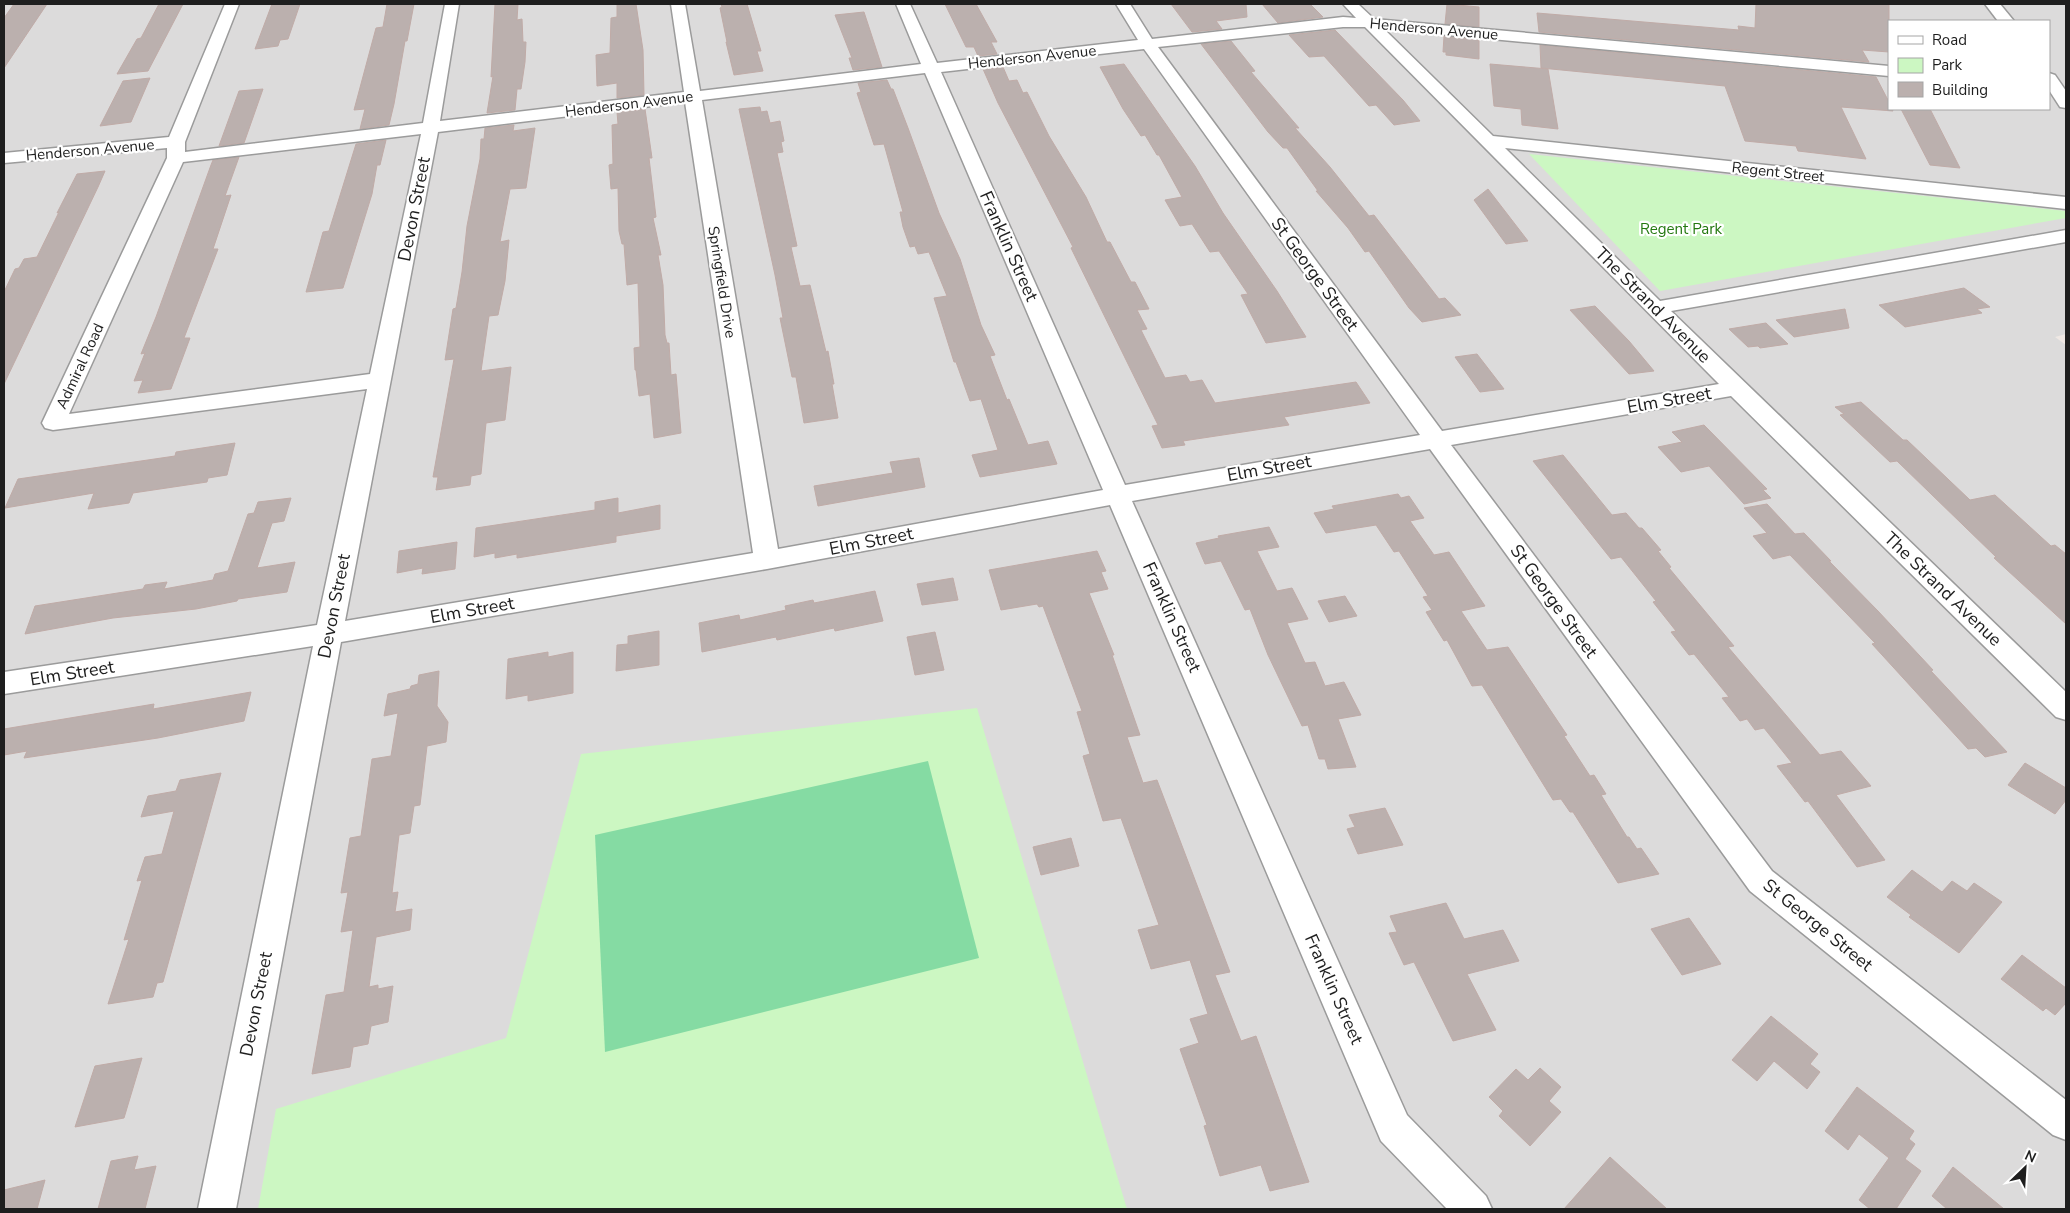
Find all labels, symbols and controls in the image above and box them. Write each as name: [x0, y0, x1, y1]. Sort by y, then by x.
street label: Henderson Avenue: [1369, 13, 1499, 45]
legend: [1888, 20, 2050, 110]
text: Road: [1932, 30, 1967, 50]
street label: Henderson Avenue: [967, 40, 1097, 74]
text: Park: [1932, 55, 1962, 75]
text: Building: [1932, 80, 1988, 100]
street label: Henderson Avenue: [564, 86, 694, 122]
street label: Henderson Avenue: [25, 134, 155, 166]
street label: Devon Street: [392, 154, 436, 263]
street label: Regent Street: [1731, 157, 1826, 187]
street label: Franklin Street: [974, 187, 1044, 306]
street label: St George Street: [1266, 212, 1365, 336]
park label: Regent Park: [1640, 219, 1723, 239]
street label: Springfield Drive: [703, 225, 741, 339]
street label: The Strand Avenue: [1590, 242, 1716, 368]
street label: Admiral Road: [51, 320, 109, 412]
street label: Elm Street: [1625, 381, 1714, 419]
street label: Elm Street: [1225, 449, 1314, 487]
street label: Elm Street: [827, 521, 916, 561]
street label: The Strand Avenue: [1879, 526, 2007, 652]
street label: St George Street: [1505, 539, 1604, 663]
street label: Devon Street: [312, 551, 356, 660]
street label: Franklin Street: [1137, 558, 1207, 677]
street label: Elm Street: [428, 591, 517, 629]
street label: Elm Street: [28, 654, 117, 691]
street label: St George Street: [1758, 873, 1878, 977]
street label: Franklin Street: [1299, 930, 1369, 1049]
street label: Devon Street: [234, 949, 278, 1058]
north arrow: [2000, 1143, 2050, 1193]
text: N: [2022, 1146, 2039, 1167]

